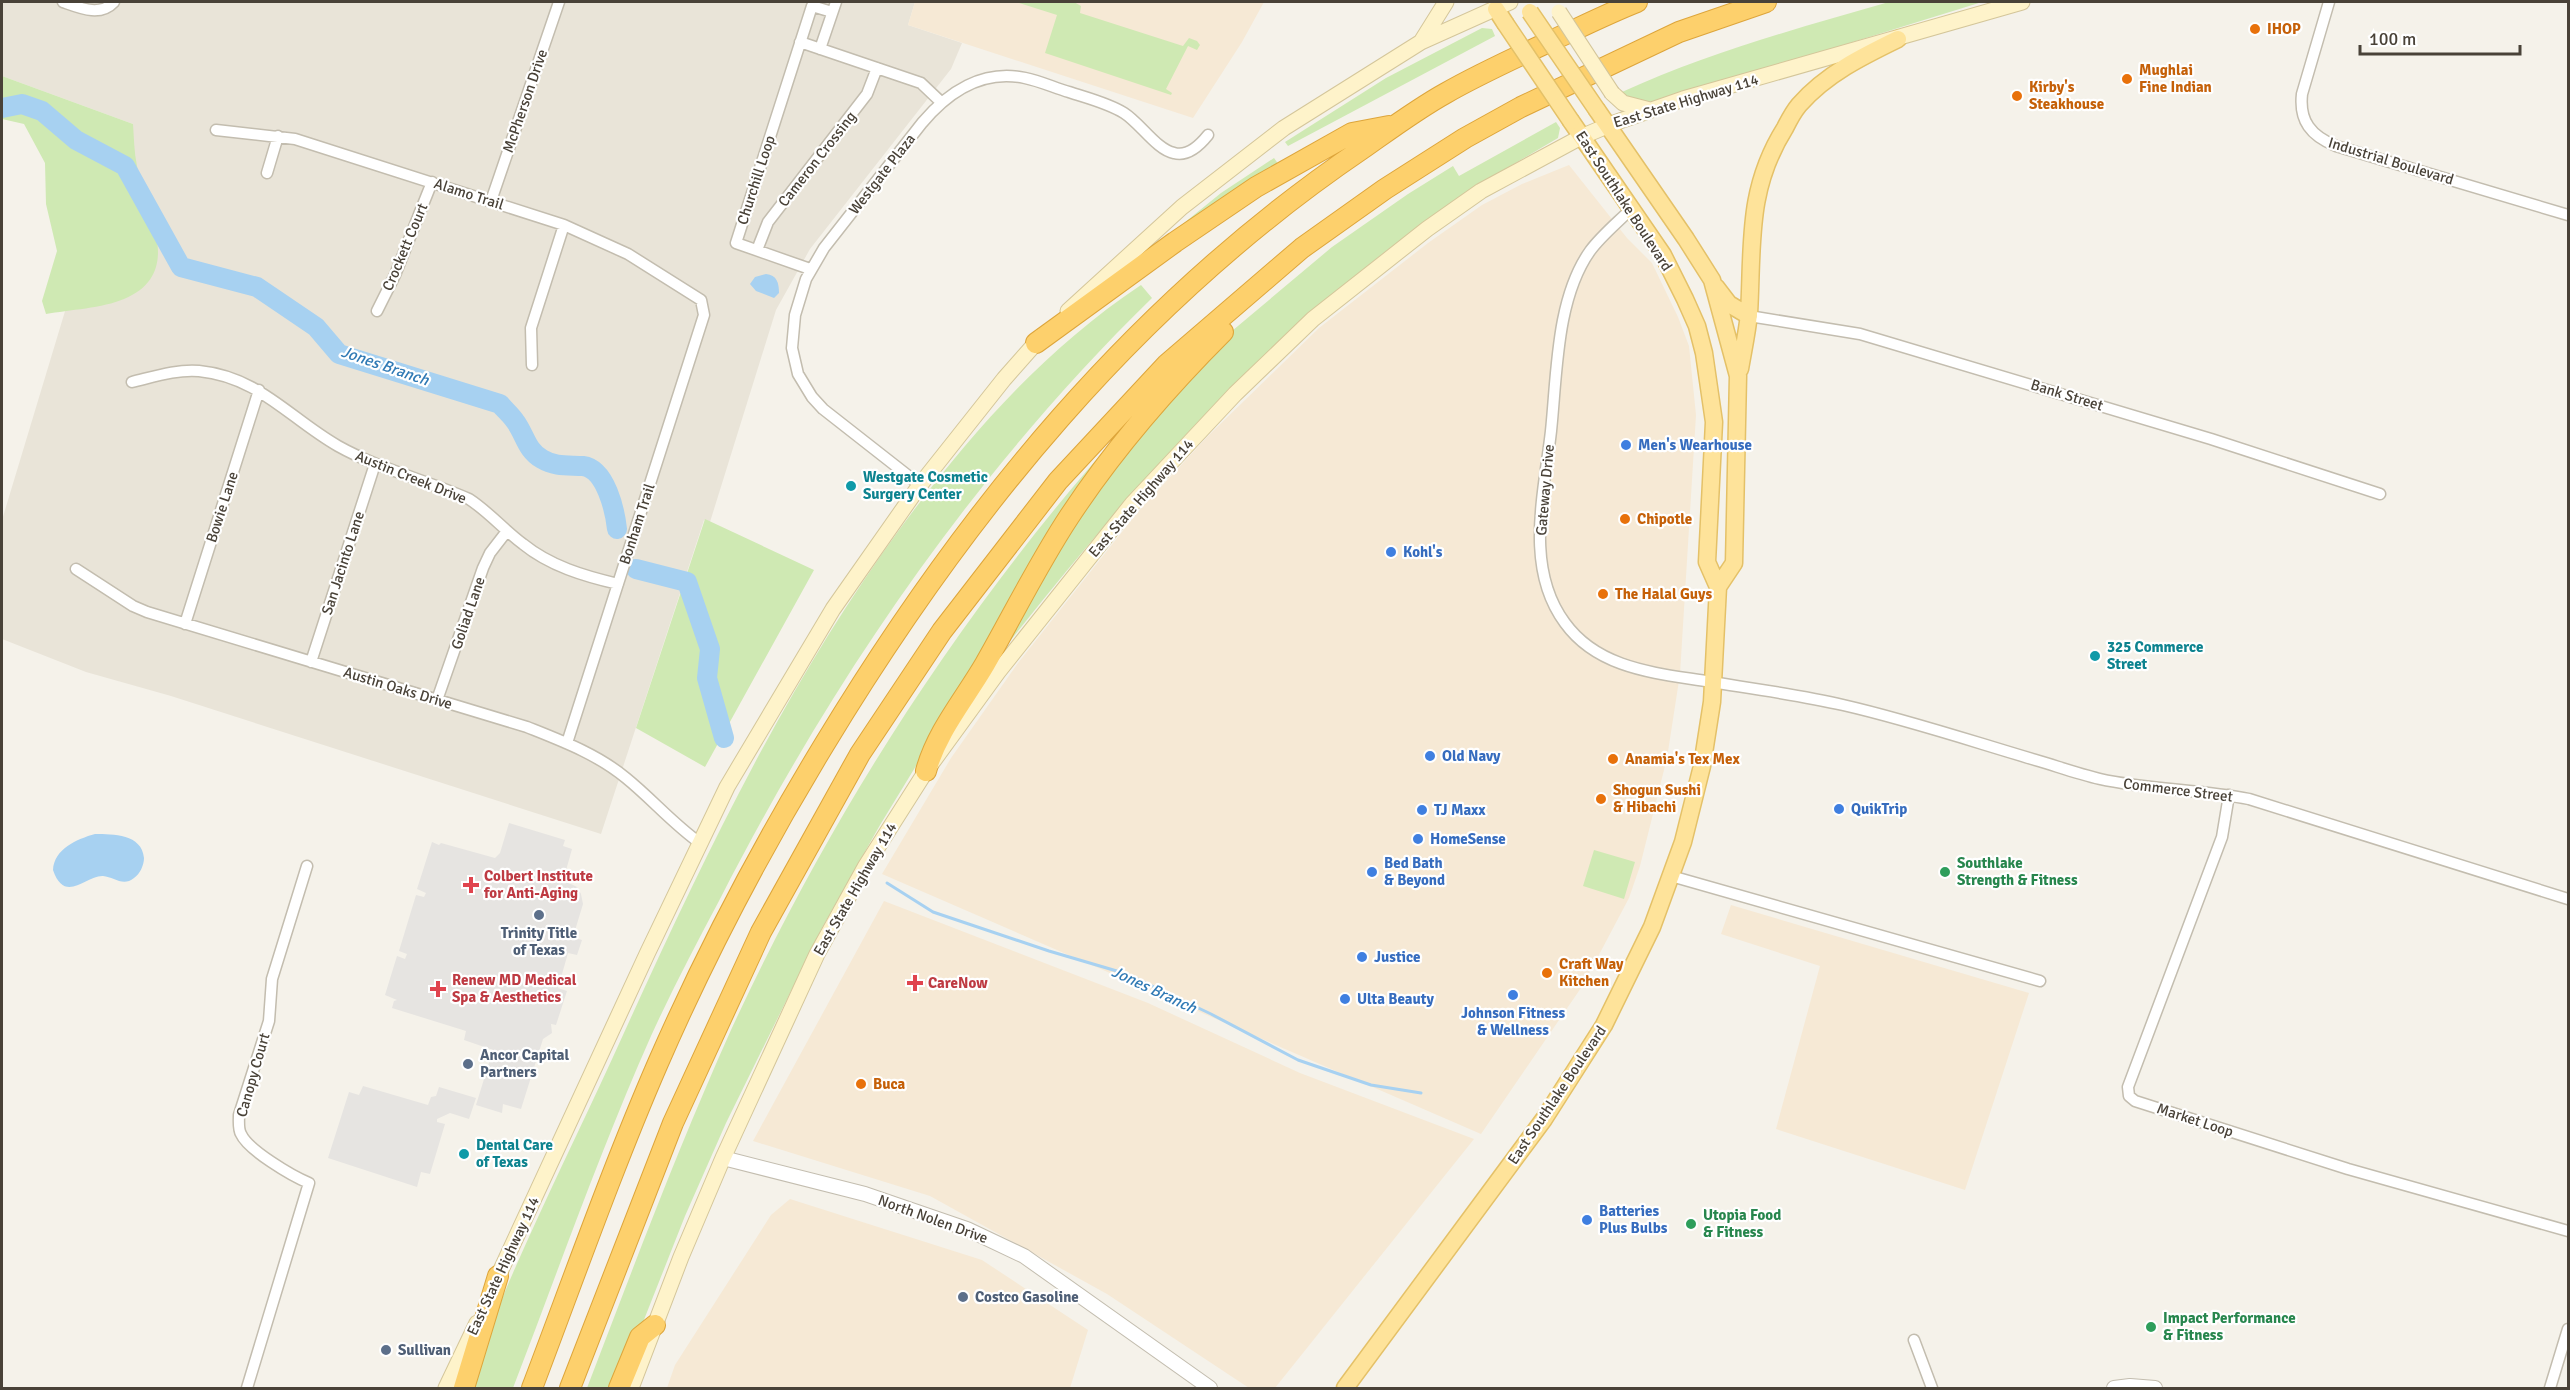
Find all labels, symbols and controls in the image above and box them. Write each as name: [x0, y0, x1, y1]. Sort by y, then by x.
scale bar: [2360, 18, 2520, 56]
place label: IHOP: [2267, 20, 2301, 38]
marker: IHOP: [2248, 22, 2262, 36]
text: 100 m: [2369, 28, 2416, 50]
street label: McPherson Drive: [499, 47, 551, 155]
place label: Mughlai Fine Indian: [2139, 61, 2212, 96]
street label: East State Highway 114: [1611, 70, 1761, 132]
marker: Mughlai Fine Indian: [2120, 72, 2134, 86]
place label: Kirby's Steakhouse: [2029, 78, 2104, 113]
marker: Kirby's Steakhouse: [2010, 89, 2024, 103]
street label: Cameron Crossing: [774, 108, 860, 210]
street label: East Southlake Boulevard: [1572, 128, 1676, 274]
street label: Westgate Plaza: [845, 130, 919, 218]
street label: Churchill Loop: [733, 133, 779, 227]
street label: Industrial Boulevard: [2326, 133, 2456, 189]
street label: Alamo Trail: [432, 174, 506, 214]
street label: Crockett Court: [378, 200, 432, 294]
water label: Jones Branch: [339, 342, 433, 391]
street label: Bank Street: [2029, 375, 2105, 415]
street label: East State Highway 114: [1085, 435, 1197, 561]
place label: Men's Wearhouse: [1638, 436, 1752, 454]
marker: Men's Wearhouse: [1619, 438, 1633, 452]
street label: Gateway Drive: [1532, 444, 1558, 536]
street label: Austin Creek Drive: [353, 446, 469, 508]
place label: Westgate Cosmetic Surgery Center: [863, 468, 988, 503]
street label: Bowie Lane: [202, 469, 242, 545]
marker: Westgate Cosmetic Surgery Center: [844, 479, 858, 493]
street label: Bonham Trail: [615, 481, 659, 567]
street label: San Jacinto Lane: [318, 509, 368, 617]
place label: Chipotle: [1637, 510, 1692, 528]
marker: Chipotle: [1618, 512, 1632, 526]
place label: Kohl's: [1403, 543, 1443, 561]
marker: Kohl's: [1384, 545, 1398, 559]
street label: Goliad Lane: [447, 574, 489, 652]
place label: The Halal Guys: [1615, 585, 1712, 603]
marker: The Halal Guys: [1596, 587, 1610, 601]
place label: 325 Commerce Street: [2107, 638, 2203, 673]
marker: 325 Commerce Street: [2088, 649, 2102, 663]
street label: Austin Oaks Drive: [341, 663, 455, 713]
place label: Old Navy: [1442, 747, 1501, 765]
marker: Old Navy: [1423, 749, 1437, 763]
place label: Anamia's Tex Mex: [1625, 750, 1740, 768]
marker: Anamia's Tex Mex: [1606, 752, 1620, 766]
street label: Commerce Street: [2122, 774, 2234, 806]
place label: Shogun Sushi & Hibachi: [1613, 781, 1701, 816]
marker: Shogun Sushi & Hibachi: [1594, 792, 1608, 806]
place label: QuikTrip: [1851, 800, 1907, 818]
place label: TJ Maxx: [1434, 801, 1486, 819]
marker: QuikTrip: [1832, 802, 1846, 816]
marker: TJ Maxx: [1415, 803, 1429, 817]
street label: East State Highway 114: [810, 819, 900, 959]
place label: HomeSense: [1430, 830, 1506, 848]
marker: HomeSense: [1411, 832, 1425, 846]
place label: Bed Bath & Beyond: [1384, 854, 1445, 889]
place label: Southlake Strength & Fitness: [1957, 854, 2078, 889]
marker: Bed Bath & Beyond: [1365, 865, 1379, 879]
marker: Southlake Strength & Fitness: [1938, 865, 1952, 879]
place label: Colbert Institute for Anti-Aging: [483, 867, 593, 902]
marker: Colbert Institute for Anti-Aging: [462, 876, 480, 894]
marker: Trinity Title of Texas: [532, 908, 546, 922]
place label: Trinity Title of Texas: [501, 924, 577, 959]
place label: Justice: [1374, 948, 1421, 966]
marker: Justice: [1355, 950, 1369, 964]
place label: Craft Way Kitchen: [1559, 955, 1624, 990]
water label: Jones Branch: [1109, 962, 1201, 1019]
marker: Craft Way Kitchen: [1540, 966, 1554, 980]
place label: Renew MD Medical Spa & Aesthetics: [452, 971, 577, 1006]
marker: CareNow: [906, 974, 924, 992]
place label: CareNow: [928, 974, 988, 992]
marker: Renew MD Medical Spa & Aesthetics: [429, 980, 447, 998]
marker: Johnson Fitness & Wellness: [1506, 988, 1520, 1002]
place label: Ulta Beauty: [1357, 990, 1435, 1008]
marker: Ulta Beauty: [1338, 992, 1352, 1006]
place label: Johnson Fitness & Wellness: [1461, 1004, 1565, 1039]
street label: East Southlake Boulevard: [1504, 1022, 1610, 1168]
street label: Canopy Court: [232, 1031, 274, 1119]
place label: Ancor Capital Partners: [480, 1046, 569, 1081]
marker: Ancor Capital Partners: [461, 1057, 475, 1071]
place label: Buca: [873, 1075, 906, 1093]
marker: Buca: [854, 1077, 868, 1091]
street label: Market Loop: [2154, 1099, 2236, 1141]
place label: Dental Care of Texas: [476, 1136, 553, 1171]
marker: Dental Care of Texas: [457, 1147, 471, 1161]
street label: North Nolen Drive: [876, 1191, 990, 1247]
street label: East State Highway 114: [463, 1194, 543, 1338]
place label: Batteries Plus Bulbs: [1599, 1202, 1668, 1237]
place label: Utopia Food & Fitness: [1703, 1206, 1781, 1241]
marker: Batteries Plus Bulbs: [1580, 1213, 1594, 1227]
marker: Utopia Food & Fitness: [1684, 1217, 1698, 1231]
place label: Costco Gasoline: [975, 1288, 1079, 1306]
marker: Costco Gasoline: [956, 1290, 970, 1304]
place label: Impact Performance & Fitness: [2163, 1309, 2296, 1344]
marker: Impact Performance & Fitness: [2144, 1320, 2158, 1334]
place label: Sullivan: [398, 1341, 451, 1359]
marker: Sullivan: [379, 1343, 393, 1357]

